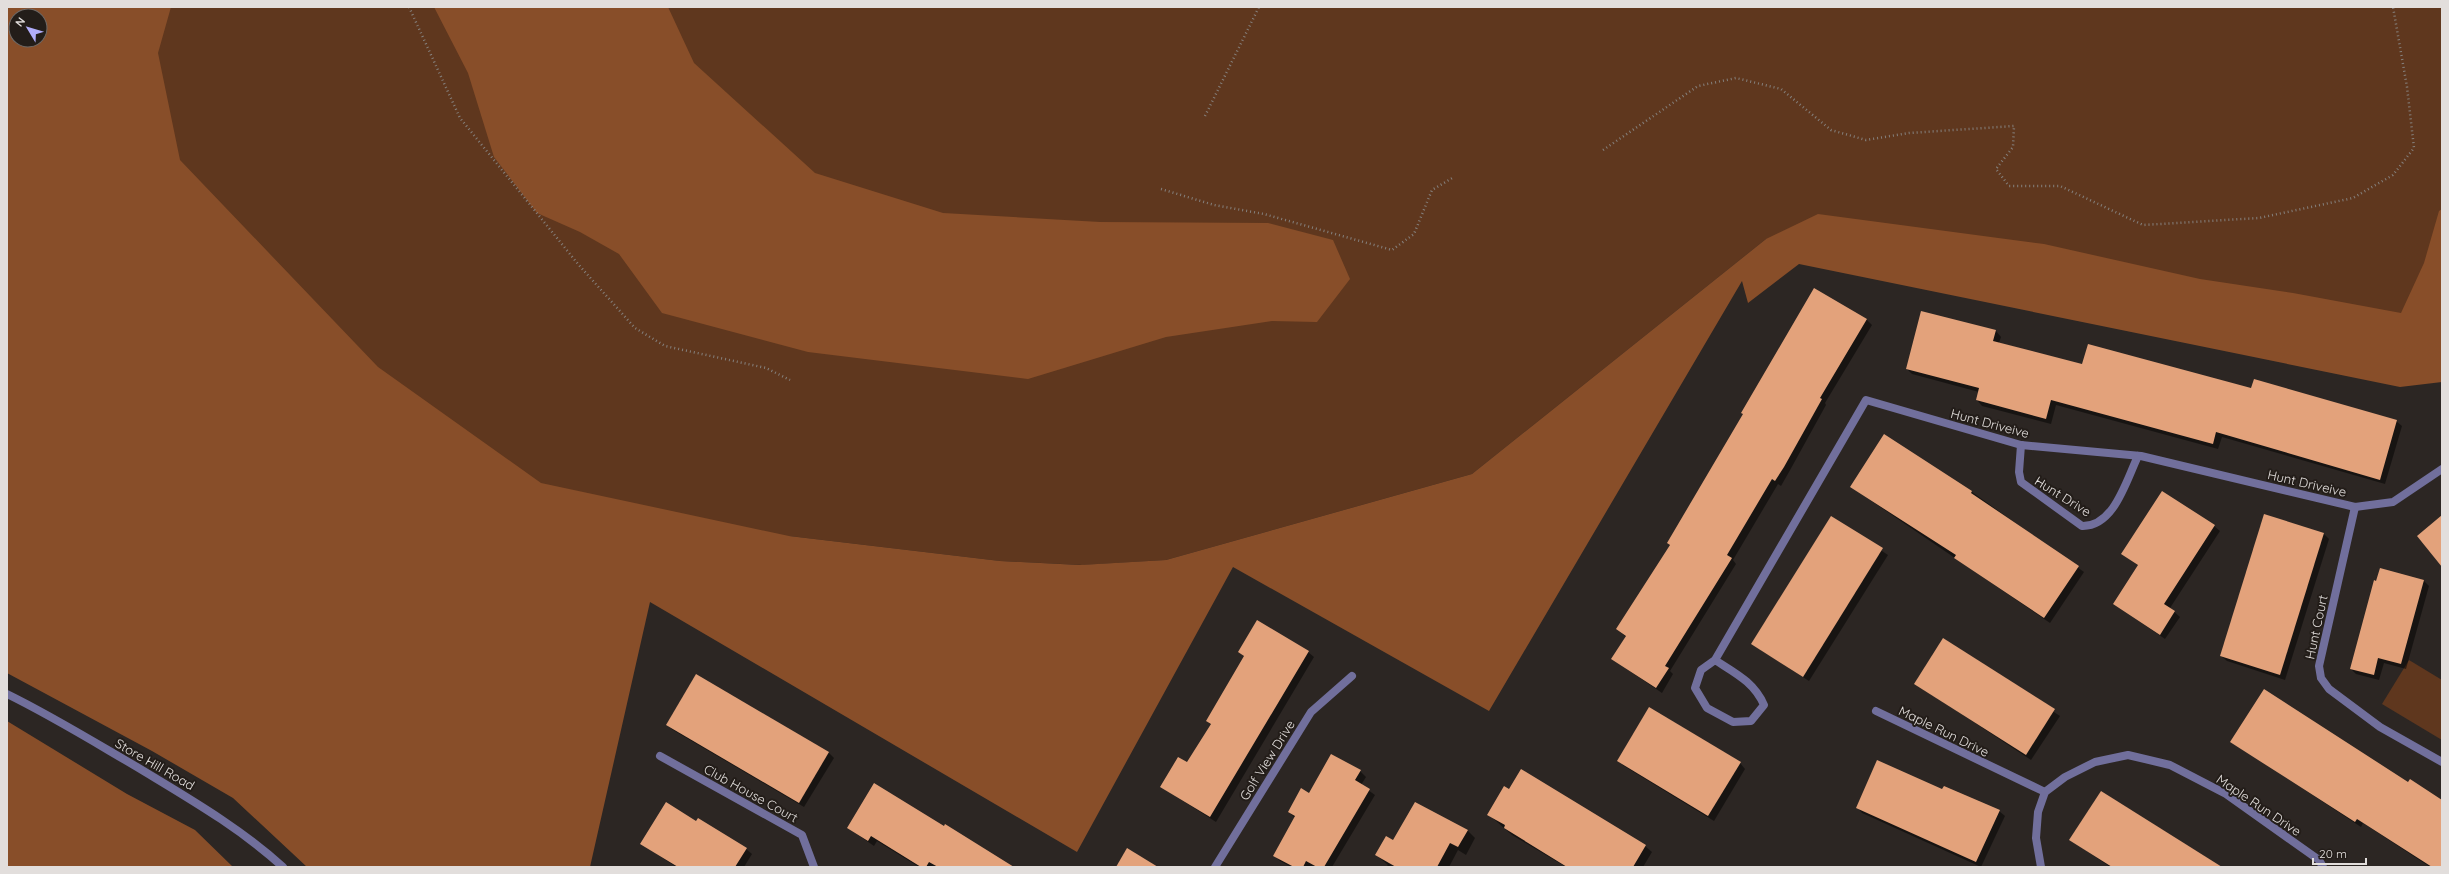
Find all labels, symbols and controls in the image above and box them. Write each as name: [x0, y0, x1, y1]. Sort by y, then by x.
north arrow: [8, 8, 48, 48]
text: N: [12, 14, 28, 29]
street label: Hunt Driveive: [1949, 405, 2031, 441]
street label: Hunt Driveive: [2266, 466, 2348, 500]
street label: Hunt Drive: [2032, 472, 2094, 520]
street label: Hunt Court: [2301, 593, 2331, 661]
street label: Maple Run Drive: [1896, 702, 1992, 760]
street label: Golf View Drive: [1236, 717, 1298, 803]
street label: Store Hill Road: [112, 735, 198, 793]
street label: Club House Court: [701, 761, 801, 825]
street label: Maple Run Drive: [2214, 771, 2304, 839]
scale bar: [2313, 840, 2366, 866]
text: 20 m: [2319, 846, 2347, 861]

